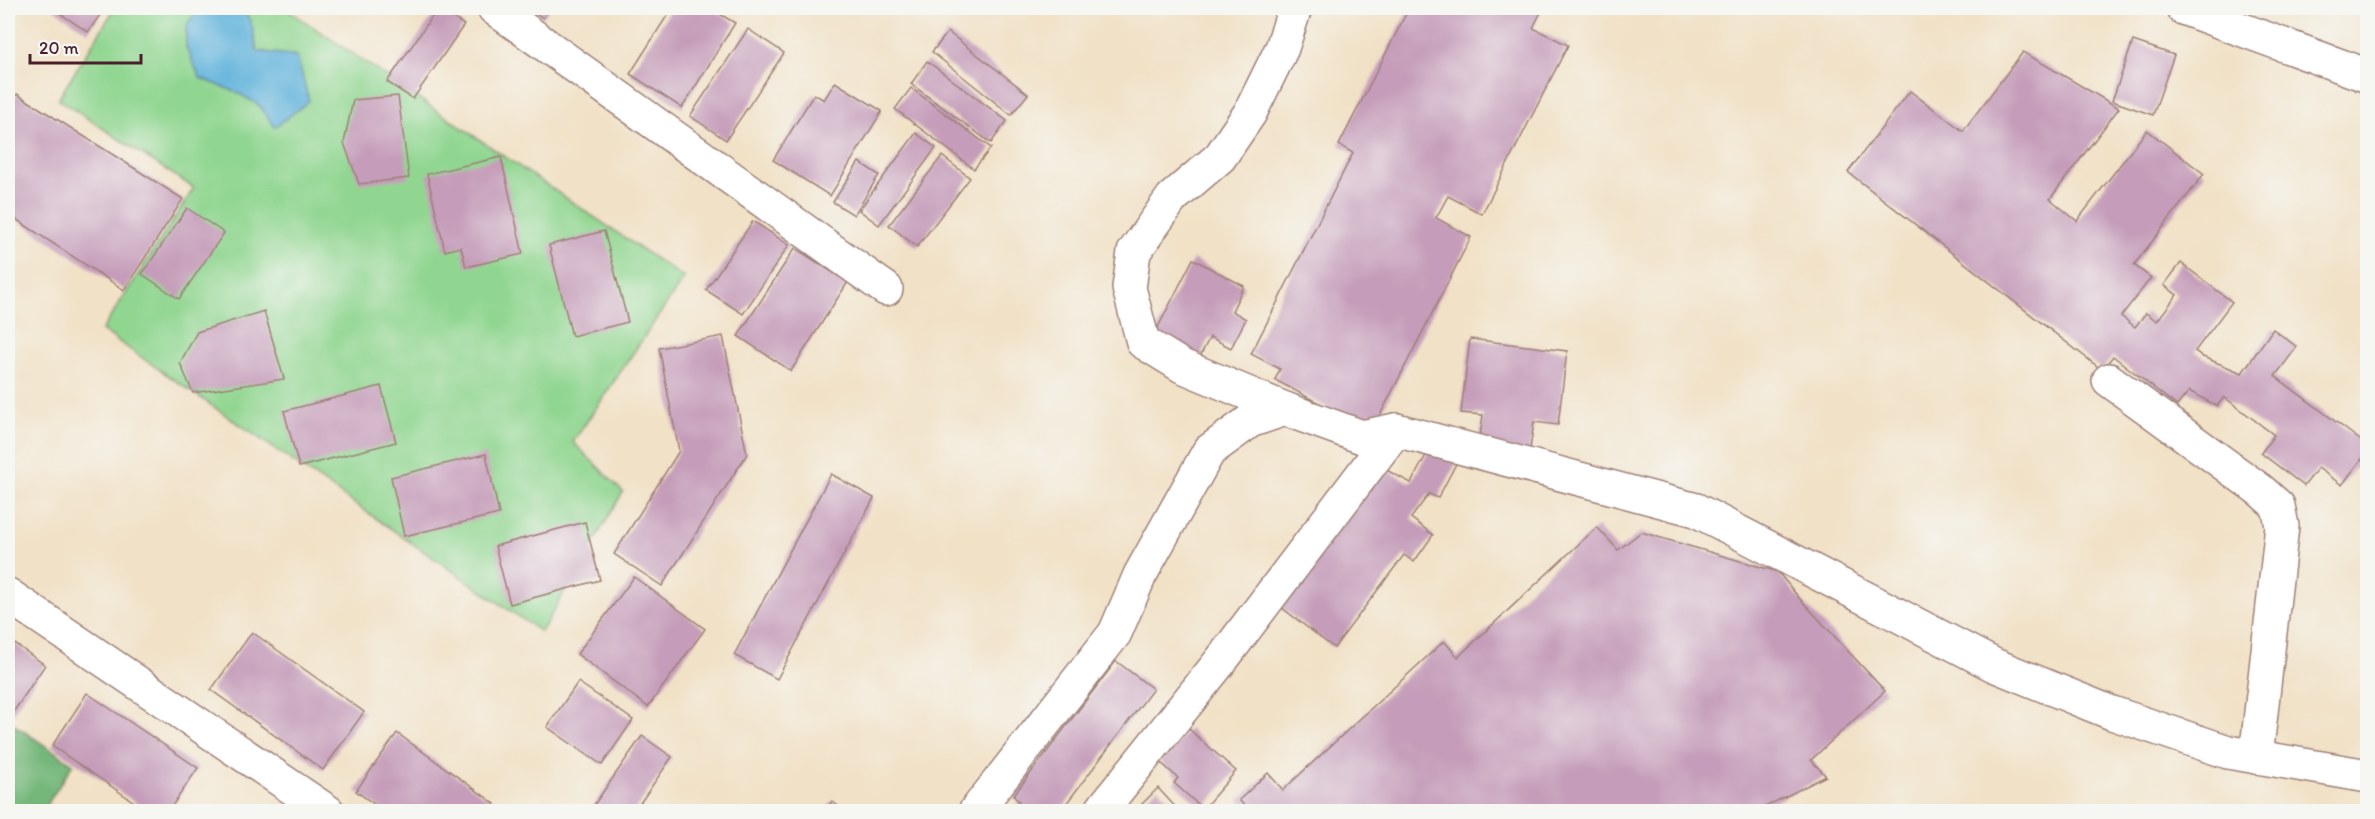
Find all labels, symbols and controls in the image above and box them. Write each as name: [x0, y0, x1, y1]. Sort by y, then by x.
scale bar: [30, 27, 141, 65]
text: 20 m: [39, 37, 79, 59]

